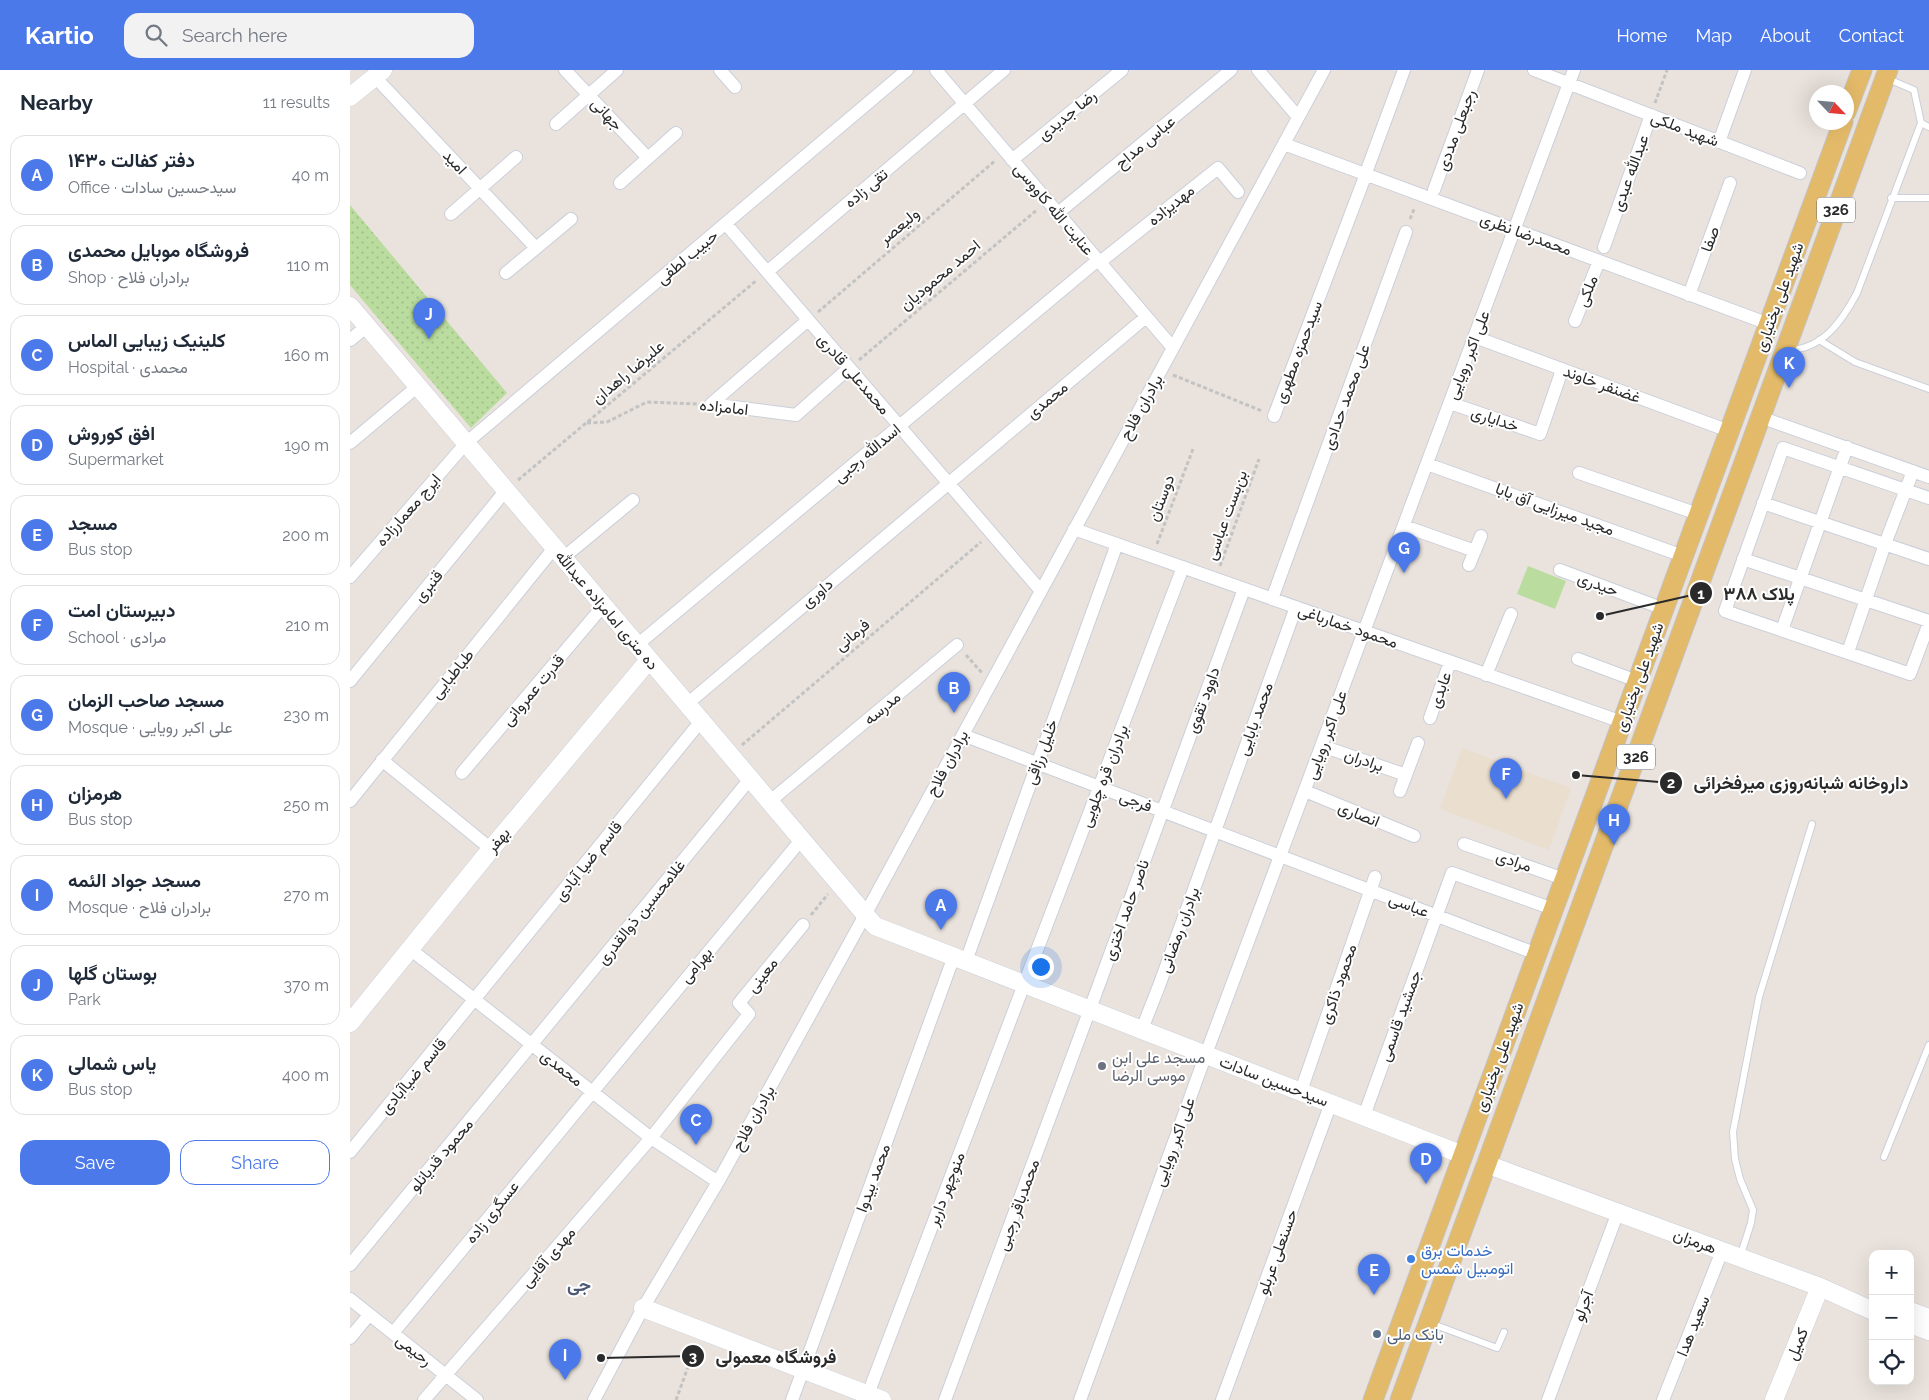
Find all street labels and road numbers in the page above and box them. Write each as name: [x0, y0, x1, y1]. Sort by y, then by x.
street label: رضا جدیدی: [1034, 86, 1101, 145]
street label: رجبعلی مددی: [1433, 87, 1480, 174]
street label: جهانی: [586, 94, 627, 135]
street label: شهید ملکی: [1648, 107, 1722, 152]
street label: عباس مداح: [1111, 111, 1180, 174]
street label: عبدالله عبدی: [1607, 132, 1654, 214]
street label: امید: [439, 146, 471, 178]
street label: عنایت‌ الله کاووسی: [1009, 159, 1098, 260]
street label: تقی زاده: [840, 164, 892, 212]
street label: مهدیزاده: [1144, 180, 1199, 230]
road number: 326: [1817, 198, 1855, 222]
street label: ولیعصر: [874, 204, 924, 250]
street label: محمدرضا نظری: [1477, 209, 1574, 260]
street label: صفا: [1697, 224, 1723, 254]
street label: حبیب لطفی: [652, 226, 723, 289]
street label: احمد محمودیان: [896, 236, 985, 315]
street label: شهید علی بختیاری: [1750, 240, 1809, 355]
street label: ملکی: [1572, 273, 1603, 310]
street label: سیدحمزه مطهری: [1270, 298, 1327, 406]
street label: علی اکبر رویایی: [1442, 308, 1495, 402]
street label: محمدعلی قادری: [813, 330, 894, 419]
street label: علیرضا راهدان: [588, 336, 669, 409]
street label: علی محمد حدادی: [1318, 342, 1375, 453]
street label: غضنفر خاوند: [1560, 361, 1643, 408]
street label: برادران فلاح: [1115, 371, 1168, 444]
street label: محمدی: [1022, 377, 1072, 424]
street label: امامزاده: [699, 395, 749, 420]
street label: خدایاری: [1469, 402, 1521, 437]
street label: اسدالله رجبی: [830, 420, 905, 487]
street label: بن‌بست عباسی: [1201, 467, 1252, 563]
street label: ایرج معمارزاده: [371, 470, 446, 551]
street label: دوستان: [1143, 472, 1179, 524]
street label: مجید میرزایی آق بابا: [1493, 479, 1617, 540]
street label: ده متری امامزاده عبدالله: [551, 546, 663, 674]
street label: قنبری: [409, 566, 447, 606]
street label: حیدری: [1575, 568, 1621, 601]
street label: داوری: [797, 574, 837, 612]
street label: محمود خمارباغی: [1295, 600, 1400, 653]
street label: فرمانی: [831, 615, 874, 656]
street label: شهید علی بختیاری: [1610, 620, 1669, 735]
street label: طباطبایی: [426, 646, 478, 703]
street label: قدرت عمروانی: [498, 650, 569, 730]
street label: داوود تقوی: [1182, 664, 1225, 736]
street label: عابدی: [1425, 669, 1456, 711]
street label: محمد بابایی: [1233, 680, 1278, 759]
street label: مدرسه: [860, 687, 905, 730]
street label: علی اکبر رویایی: [1301, 688, 1352, 783]
street label: خلیل رزاقی: [1020, 717, 1063, 788]
street label: برادران قره چلویی: [1076, 722, 1134, 831]
street label: برادران فلاح: [922, 727, 974, 800]
street label: برادران: [1342, 744, 1386, 776]
road number: 326: [1617, 744, 1655, 770]
street label: فرجی: [1117, 786, 1155, 817]
street label: انصاری: [1335, 797, 1382, 832]
street label: قاسم ضیا آبادی: [550, 817, 627, 905]
street label: بهفر: [481, 824, 515, 858]
street label: مرادی: [1493, 846, 1534, 877]
street label: غلامحسین ذوالقدری: [593, 856, 690, 969]
street label: ناصر حامد اختری: [1099, 857, 1154, 963]
street label: برادران رمضانی: [1155, 885, 1204, 976]
street label: عباسی: [1386, 889, 1432, 922]
street label: محمود ذاکری: [1315, 941, 1362, 1027]
street label: بهرامی: [676, 943, 717, 987]
street label: معینی: [742, 954, 783, 997]
street label: جمشید قاسمی: [1375, 968, 1426, 1065]
street label: شهید علی بختیاری: [1470, 1000, 1529, 1115]
street label: قاسم ضیاآبادی: [376, 1034, 451, 1118]
street label: محمدی: [536, 1046, 587, 1091]
street label: سیدحسین سادات: [1216, 1051, 1331, 1111]
street label: برادران فلاح: [727, 1082, 780, 1155]
street label: علی اکبر رویایی: [1149, 1095, 1200, 1190]
street label: محمود قدیانلو: [405, 1115, 478, 1196]
street label: محمد بیدوا: [852, 1141, 895, 1215]
street label: منوچهر داربر: [923, 1149, 971, 1230]
street label: محمدباقر رجبی: [993, 1157, 1044, 1254]
street label: عسگری زاده: [461, 1177, 524, 1248]
street label: حسنعلی عربلو: [1253, 1206, 1302, 1298]
street label: مهدی آقایی: [517, 1223, 580, 1292]
street label: هرمزان: [1671, 1225, 1719, 1258]
street label: آجرلو: [1569, 1287, 1599, 1324]
street label: سعید هدا: [1672, 1293, 1714, 1359]
street label: کمیل: [1782, 1325, 1813, 1363]
street label: رحیمی: [392, 1330, 436, 1371]

